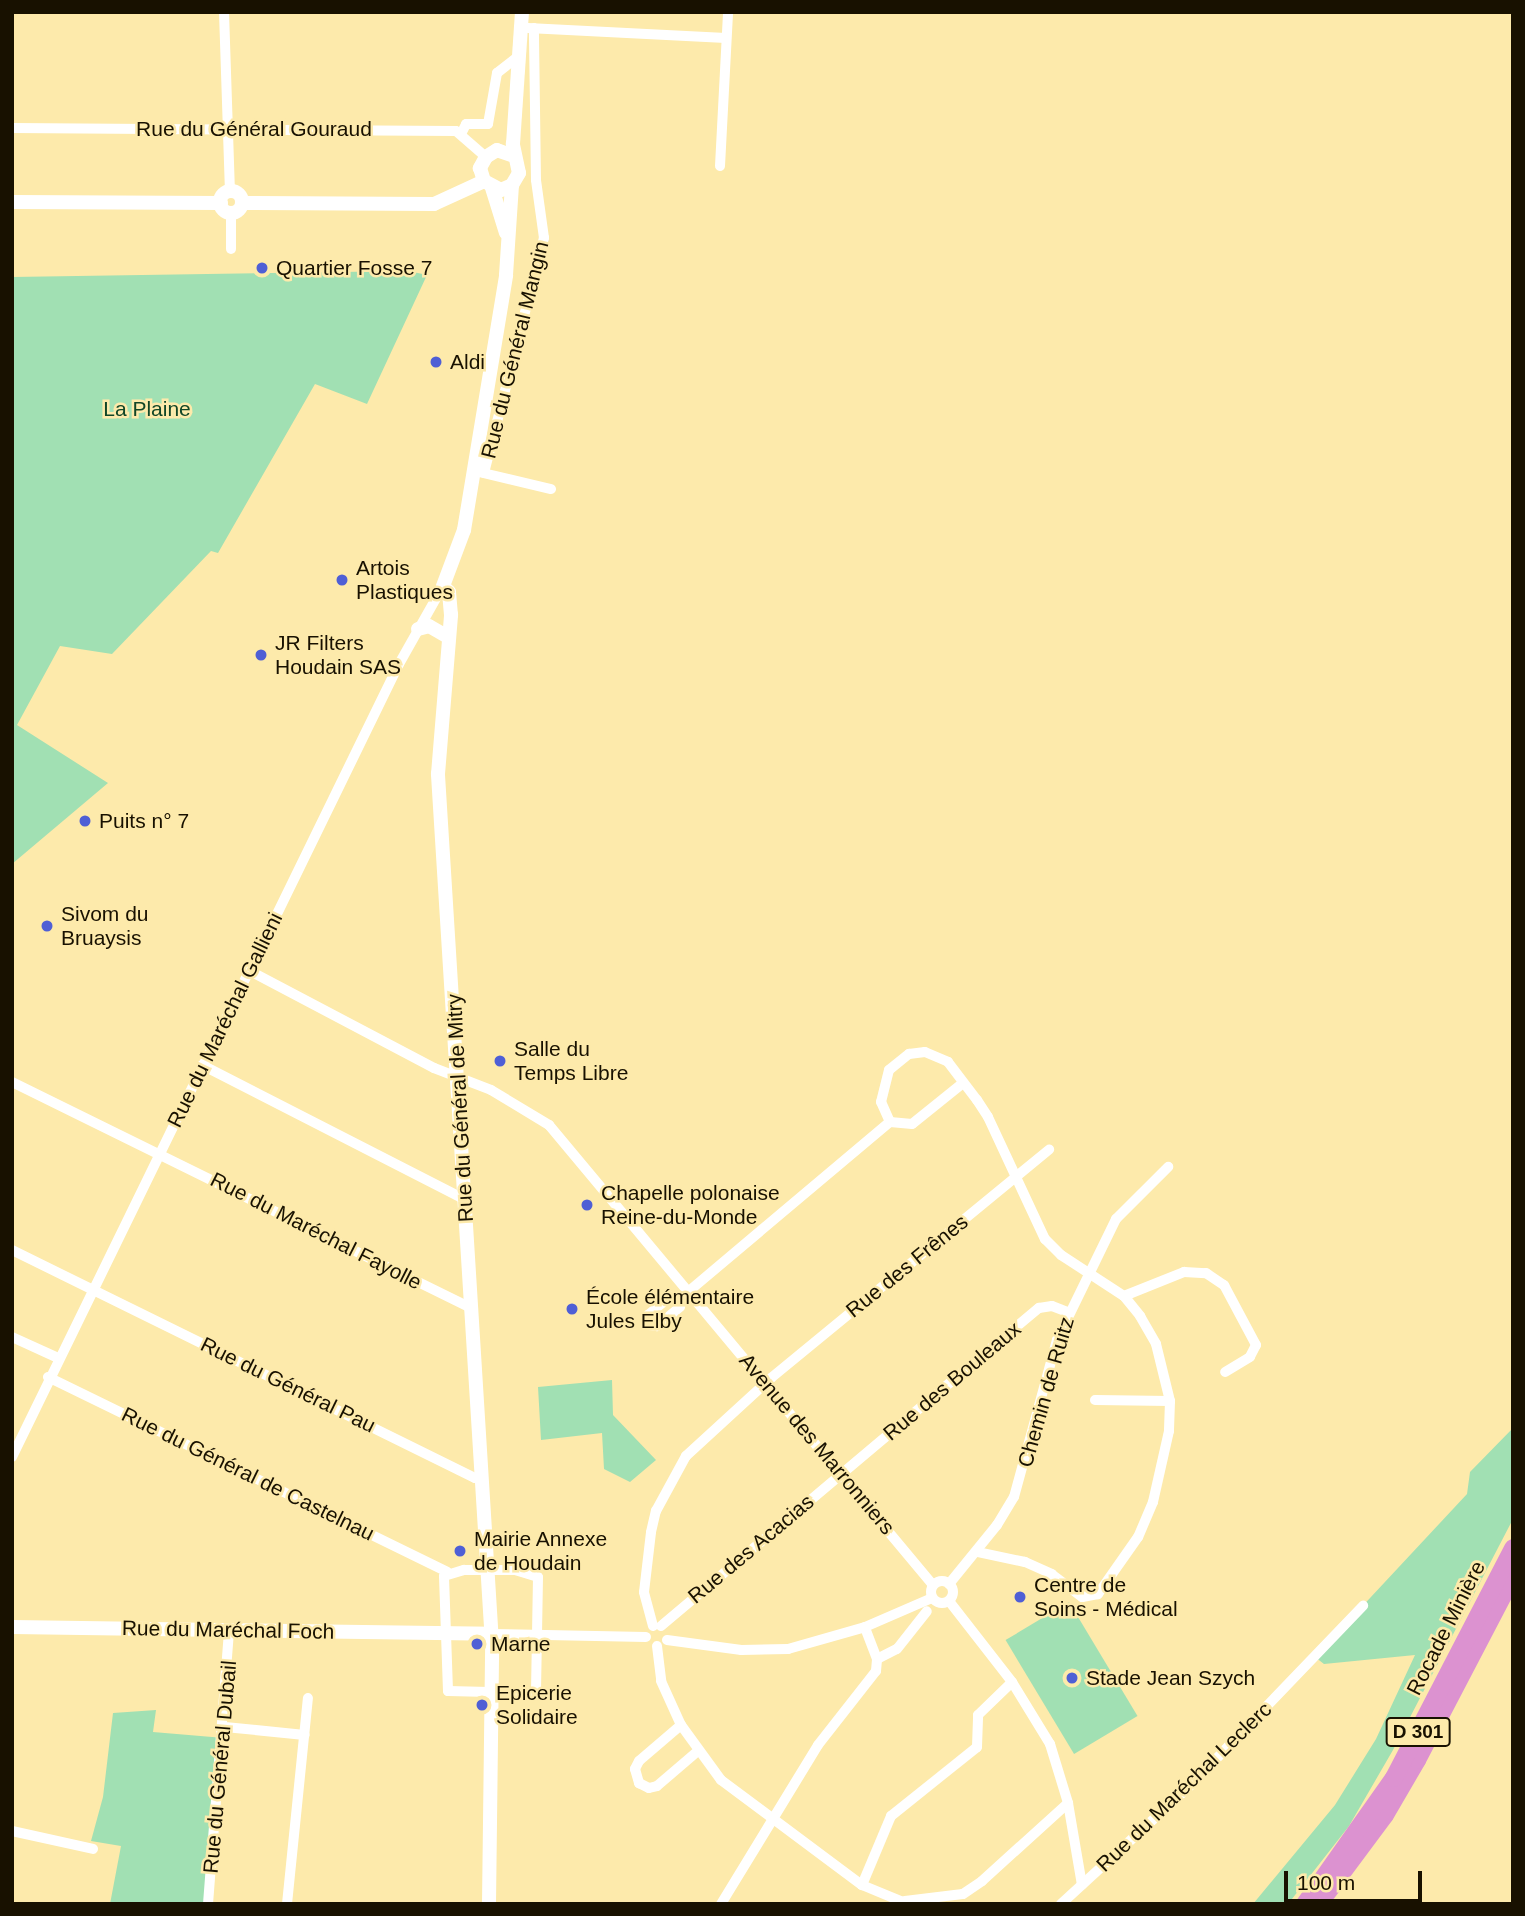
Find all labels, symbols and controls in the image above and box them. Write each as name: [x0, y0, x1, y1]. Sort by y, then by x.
street label: Rue du Général Gouraud: [136, 116, 372, 142]
street label: Rue du Général Mangin: [476, 239, 554, 461]
place label: Quartier Fosse 7: [276, 255, 432, 281]
marker: Quartier Fosse 7: [254, 260, 270, 276]
place label: Aldi: [450, 349, 485, 375]
marker: Aldi: [428, 354, 444, 370]
park label: La Plaine: [103, 396, 191, 422]
place label: Artois Plastiques: [356, 555, 453, 605]
marker: Artois Plastiques: [334, 572, 350, 588]
place label: JR Filters Houdain SAS: [275, 630, 401, 680]
marker: JR Filters Houdain SAS: [253, 647, 269, 663]
place label: Puits n° 7: [99, 808, 189, 834]
marker: Puits n° 7: [77, 813, 93, 829]
place label: Sivom du Bruaysis: [61, 901, 149, 951]
street label: Rue du Maréchal Gallieni: [162, 909, 288, 1131]
marker: Sivom du Bruaysis: [39, 918, 55, 934]
street label: Rue du Général de Mitry: [441, 993, 479, 1223]
place label: Salle du Temps Libre: [514, 1036, 628, 1086]
marker: Salle du Temps Libre: [492, 1053, 508, 1069]
street label: Rue du Maréchal Fayolle: [206, 1167, 426, 1295]
place label: Chapelle polonaise Reine-du-Monde: [601, 1180, 780, 1230]
marker: Chapelle polonaise Reine-du-Monde: [579, 1197, 595, 1213]
street label: Rue des Frênes: [841, 1209, 973, 1323]
place label: École élémentaire Jules Elby: [586, 1284, 754, 1334]
marker: École élémentaire Jules Elby: [564, 1301, 580, 1317]
street label: Chemin de Ruitz: [1012, 1314, 1080, 1470]
street label: Rue des Bouleaux: [878, 1316, 1026, 1446]
street label: Rue du Général Pau: [196, 1332, 380, 1438]
street label: Avenue des Marronniers: [734, 1348, 900, 1540]
street label: Rue du Général de Castelnau: [118, 1402, 378, 1546]
street label: Rue des Acacias: [683, 1489, 819, 1609]
place label: Mairie Annexe de Houdain: [474, 1526, 608, 1576]
marker: Mairie Annexe de Houdain: [452, 1543, 468, 1559]
street label: Rocade Minière: [1401, 1557, 1491, 1699]
place label: Centre de Soins - Médical: [1034, 1572, 1178, 1622]
marker: Centre de Soins - Médical: [1012, 1589, 1028, 1605]
street label: Rue du Maréchal Foch: [122, 1616, 334, 1644]
place label: Marne: [491, 1631, 551, 1657]
marker: Marne: [469, 1636, 485, 1652]
street label: Rue du Général Dubail: [198, 1659, 242, 1875]
place label: Stade Jean Szych: [1086, 1665, 1255, 1691]
marker: Stade Jean Szych: [1064, 1670, 1080, 1686]
place label: Epicerie Solidaire: [496, 1680, 578, 1730]
marker: Epicerie Solidaire: [474, 1697, 490, 1713]
street label: Rue du Maréchal Leclerc: [1091, 1697, 1277, 1877]
road number: D 301: [1385, 1716, 1451, 1748]
scale bar: [1287, 1856, 1425, 1900]
text: 100 m: [1297, 1871, 1355, 1894]

